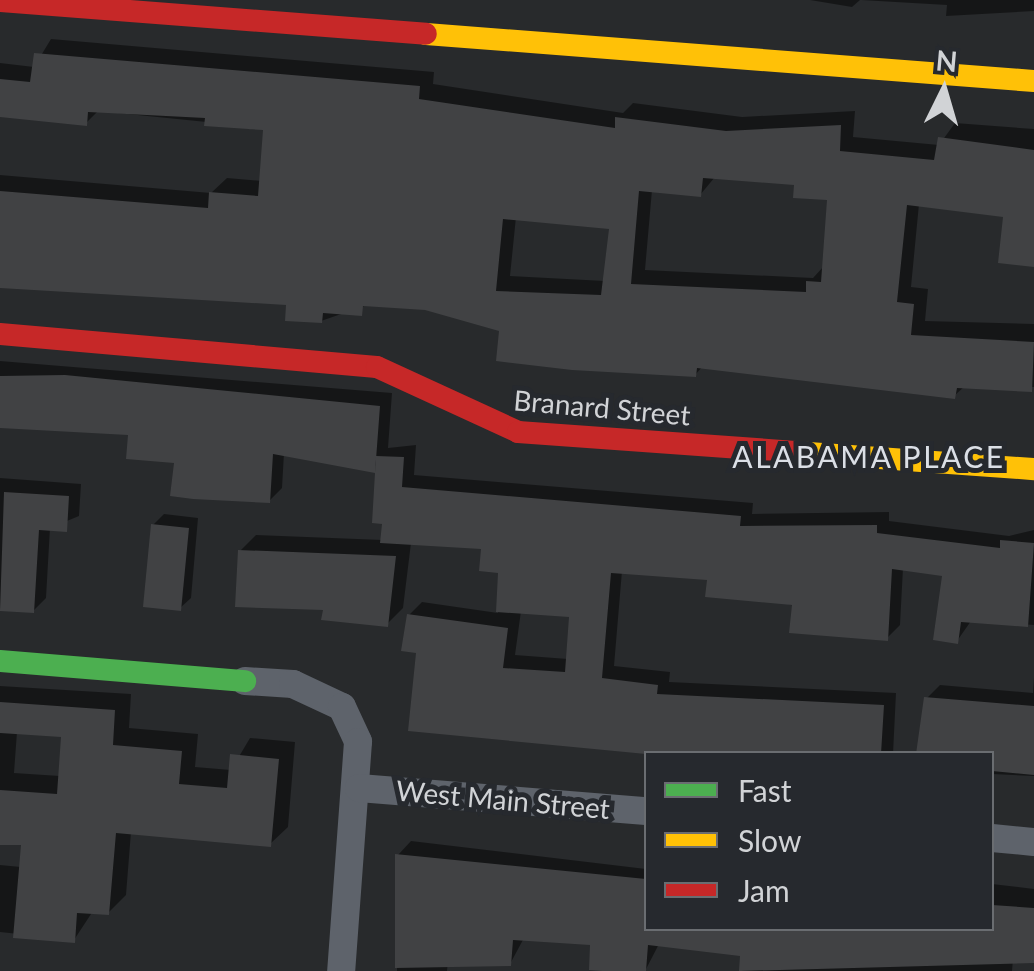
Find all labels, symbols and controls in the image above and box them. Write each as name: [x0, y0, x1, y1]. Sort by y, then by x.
north arrow: [894, 40, 994, 140]
text: N: [934, 42, 959, 78]
street label: Branard Street: [512, 383, 692, 431]
district label: ALABAMA PLACE: [732, 438, 1006, 474]
legend: [644, 751, 994, 931]
text: Fast: [738, 772, 792, 808]
street label: West Main Street: [395, 773, 611, 825]
text: Slow: [738, 822, 801, 858]
text: Jam: [738, 872, 790, 908]

